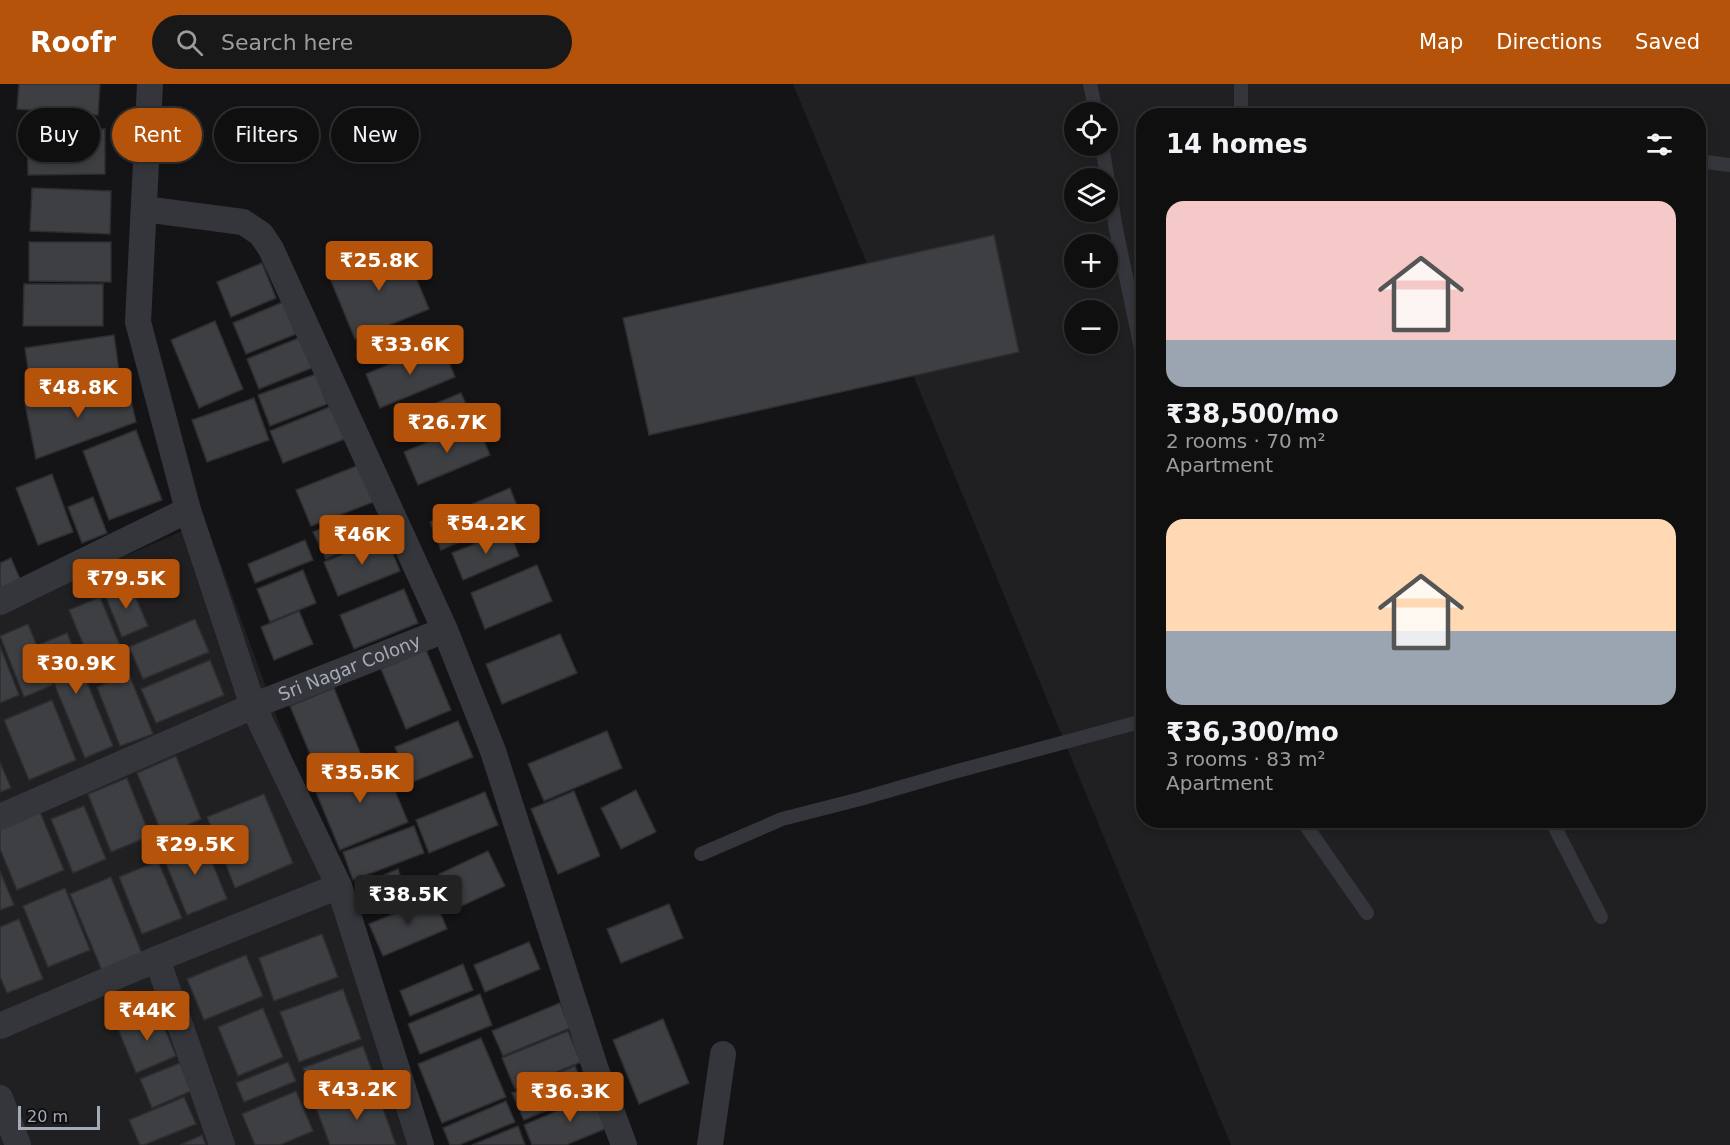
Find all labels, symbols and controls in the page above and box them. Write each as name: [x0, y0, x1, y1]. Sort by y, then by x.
search box: [152, 15, 572, 69]
text: Roofr: [30, 26, 116, 59]
icon: search: [173, 26, 206, 59]
text: Search here: [221, 30, 353, 55]
text: Map: [1419, 30, 1463, 54]
text: Directions: [1496, 30, 1602, 54]
text: Saved: [1635, 30, 1700, 54]
map controls: [1064, 102, 1118, 354]
button: locate: [1064, 102, 1118, 156]
chip: Buy: [18, 108, 100, 162]
chip: Rent: [112, 108, 202, 162]
chip: Filters: [214, 108, 319, 162]
chip: New: [331, 108, 419, 162]
icon: filters: [1643, 128, 1676, 161]
text: 14 homes: [1166, 129, 1308, 159]
button: layers: [1064, 168, 1118, 222]
button: +: [1064, 234, 1118, 288]
icon: home: [1367, 240, 1475, 348]
pin: ₹25.8K: [330, 241, 428, 292]
text: ₹25.8K: [340, 248, 418, 272]
button: −: [1064, 300, 1118, 354]
pin: ₹33.6K: [361, 325, 459, 376]
text: ₹33.6K: [371, 332, 449, 356]
pin: ₹48.8K: [29, 368, 127, 419]
text: ₹48.8K: [39, 375, 117, 399]
text: ₹38,500/mo: [1166, 399, 1339, 429]
pin: ₹26.7K: [398, 403, 496, 454]
text: ₹26.7K: [408, 410, 486, 434]
text: 2 rooms · 70 m²: [1166, 429, 1326, 453]
text: Apartment: [1166, 453, 1273, 477]
pin: ₹54.2K: [437, 504, 535, 555]
text: ₹54.2K: [447, 511, 525, 535]
pin: ₹46K: [326, 515, 398, 566]
text: ₹46K: [333, 522, 391, 546]
icon: home: [1367, 558, 1475, 666]
pin: ₹79.5K: [77, 559, 175, 610]
text: ₹79.5K: [87, 566, 165, 590]
street label: Sri Nagar Colony: [275, 630, 424, 705]
pin: ₹30.9K: [27, 644, 125, 695]
text: ₹30.9K: [37, 651, 115, 675]
text: ₹36,300/mo: [1166, 717, 1339, 747]
text: 3 rooms · 83 m²: [1166, 747, 1326, 771]
pin: ₹35.5K: [311, 753, 409, 804]
text: ₹35.5K: [321, 760, 399, 784]
text: Apartment: [1166, 771, 1273, 795]
pin: ₹29.5K: [146, 825, 244, 876]
text: ₹29.5K: [156, 832, 234, 856]
pin: ₹38.5K: [359, 875, 457, 926]
text: ₹38.5K: [369, 882, 447, 906]
pin: ₹44K: [111, 991, 183, 1042]
text: ₹44K: [118, 998, 176, 1022]
pin: ₹43.2K: [308, 1070, 406, 1121]
pin: ₹36.3K: [521, 1072, 619, 1123]
text: ₹43.2K: [318, 1077, 396, 1101]
text: ₹36.3K: [531, 1079, 609, 1103]
scale bar: [18, 1103, 100, 1130]
text: 20 m: [27, 1107, 68, 1126]

